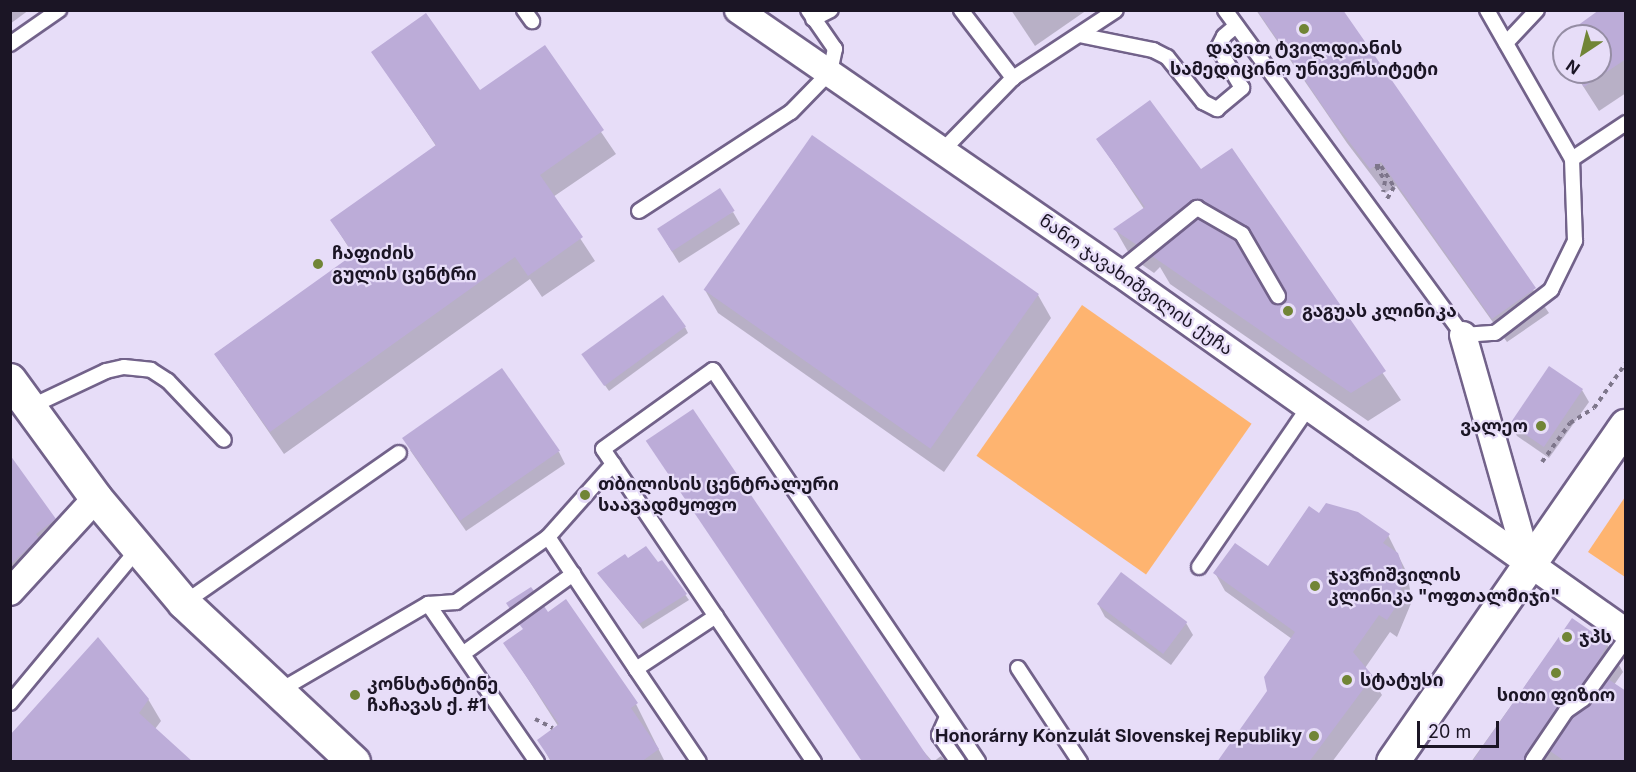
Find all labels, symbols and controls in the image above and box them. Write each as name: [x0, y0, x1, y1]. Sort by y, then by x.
marker: დავით ტვილდიანის სამედიცინო უნივერსიტეტი: [1297, 22, 1311, 36]
north arrow: [1552, 24, 1612, 84]
place label: დავით ტვილდიანის სამედიცინო უნივერსიტეტი: [1170, 38, 1438, 80]
text: N: [1562, 55, 1584, 79]
street label: ნანო ჯავახიშვილის ქუჩა: [1035, 210, 1237, 360]
place label: ჩაფიძის გულის ცენტრი: [332, 243, 477, 286]
marker: ჩაფიძის გულის ცენტრი: [309, 255, 327, 273]
place label: გაგუას კლინიკა: [1302, 300, 1457, 322]
marker: გაგუას კლინიკა: [1279, 302, 1297, 320]
place label: ვალეო: [1460, 415, 1528, 437]
marker: ვალეო: [1532, 417, 1550, 435]
place label: თბილისის ცენტრალური საავადმყოფო: [598, 474, 839, 516]
marker: თბილისის ცენტრალური საავადმყოფო: [576, 486, 594, 504]
place label: ჯავრიშვილის კლინიკა "ოფთალმიჯი": [1328, 565, 1560, 608]
marker: ჯავრიშვილის კლინიკა "ოფთალმიჯი": [1306, 577, 1324, 595]
place label: ჯპს: [1579, 626, 1612, 648]
marker: ჯპს: [1560, 630, 1574, 644]
marker: სითი ფიზიო: [1547, 664, 1565, 682]
place label: სტატუსი: [1360, 669, 1444, 691]
marker: სტატუსი: [1338, 671, 1356, 689]
place label: კონსტანტინე ჩაჩავას ქ. #1: [367, 674, 498, 716]
place label: სითი ფიზიო: [1497, 684, 1615, 706]
marker: კონსტანტინე ჩაჩავას ქ. #1: [348, 688, 362, 702]
scale bar: [1420, 709, 1502, 747]
text: 20 m: [1428, 721, 1471, 742]
place label: Honorárny Konzulát Slovenskej Republiky: [935, 725, 1302, 747]
marker: Honorárny Konzulát Slovenskej Republiky: [1307, 729, 1321, 743]

